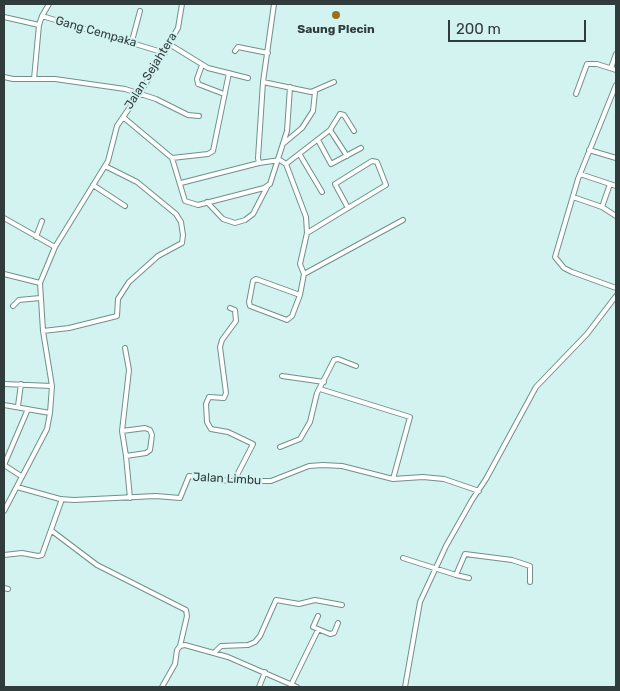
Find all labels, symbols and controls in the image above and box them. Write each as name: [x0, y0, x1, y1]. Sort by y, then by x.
marker: Saung Plecin: [330, 9, 342, 21]
scale bar: [450, 10, 588, 42]
street label: Gang Cempaka: [54, 13, 138, 51]
text: 200 m: [456, 20, 501, 38]
place label: Saung Plecin: [297, 23, 375, 37]
street label: Jalan Sejahtera: [122, 30, 180, 112]
street label: Jalan Limbu: [192, 470, 262, 488]

